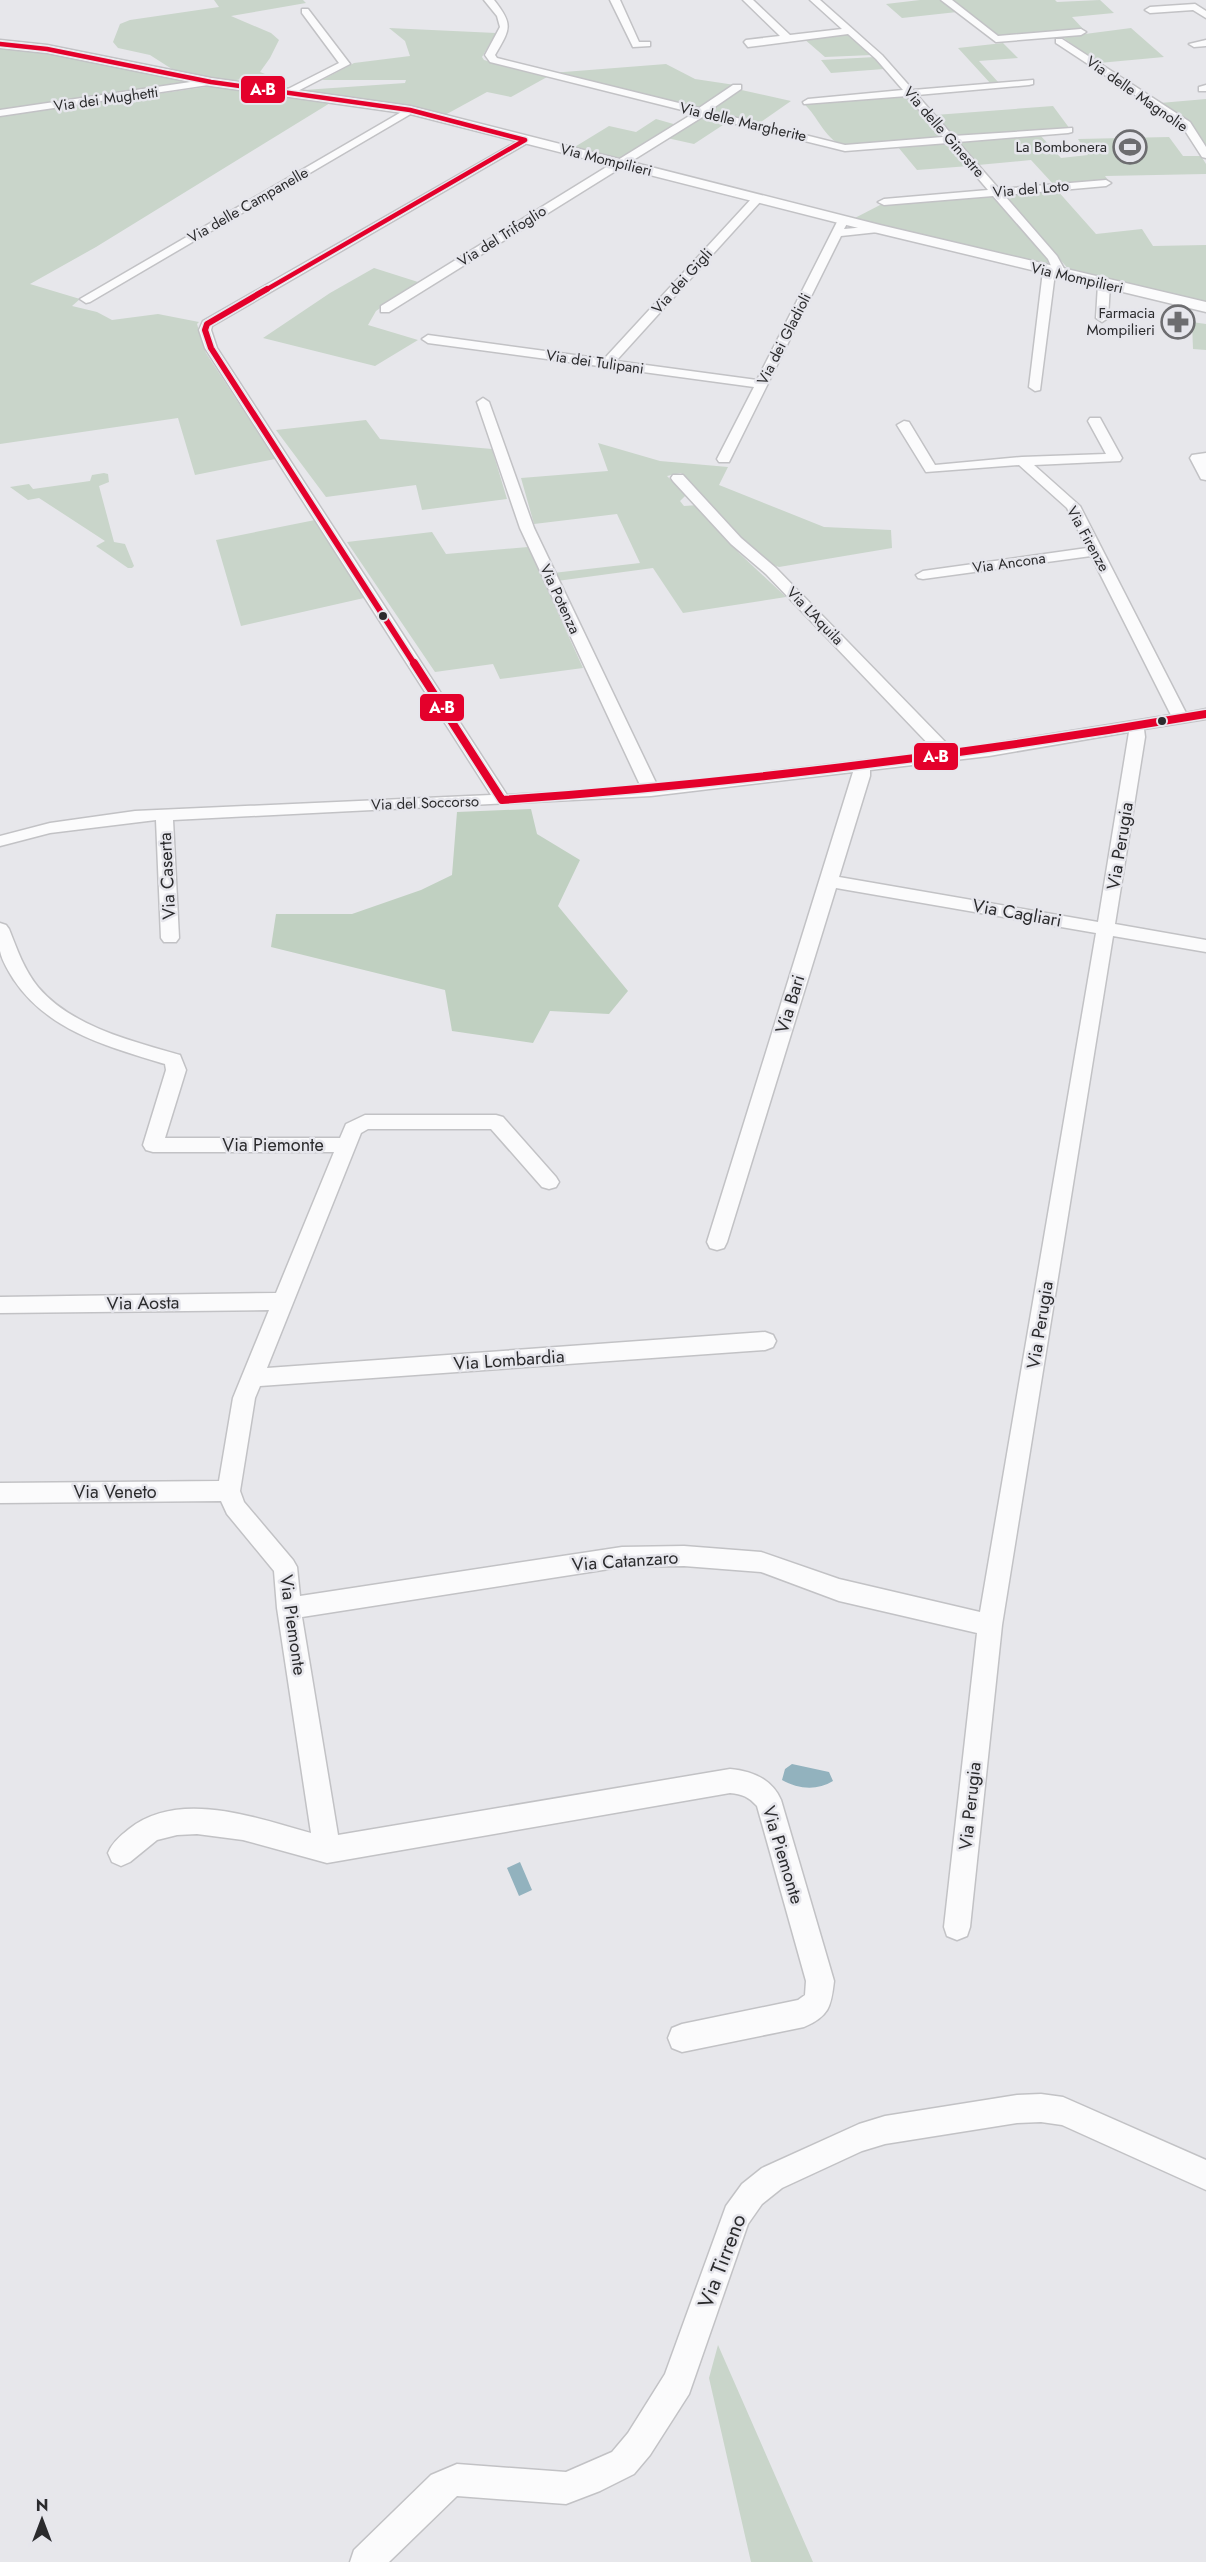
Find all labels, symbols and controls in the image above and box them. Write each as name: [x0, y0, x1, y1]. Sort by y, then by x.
street label: Via delle Magnolie: [1082, 51, 1193, 138]
line badge: A-B: [240, 75, 286, 104]
text: A-B: [249, 78, 276, 101]
street label: Via dei Mughetti: [52, 81, 160, 117]
street label: Via delle Ginestre: [898, 82, 990, 183]
street label: Via delle Margherite: [677, 97, 809, 147]
sports icon: La Bombonera: [1112, 129, 1148, 165]
place label: La Bombonera: [1016, 136, 1107, 158]
street label: Via Mompilieri: [558, 138, 654, 182]
street label: Via delle Campanelle: [184, 161, 313, 249]
street label: Via del Loto: [992, 175, 1070, 203]
street label: Via del Trifoglio: [453, 200, 551, 272]
street label: Via dei Gigli: [647, 243, 717, 319]
street label: Via Mompilieri: [1029, 257, 1125, 299]
street label: Via dei Gladioli: [751, 289, 817, 389]
place label: Farmacia Mompilieri: [1086, 302, 1155, 341]
pharmacy icon: Farmacia Mompilieri: [1160, 304, 1196, 340]
street label: Via dei Tulipani: [545, 344, 645, 380]
street label: Via Firenze: [1061, 502, 1115, 576]
street label: Via Ancona: [971, 547, 1047, 579]
street label: Via Potenza: [534, 560, 586, 638]
street label: Via L'Aquila: [781, 582, 849, 650]
unlabelled marker: [377, 610, 389, 622]
line badge: A-B: [419, 693, 465, 722]
text: A-B: [428, 696, 455, 719]
unlabelled marker: [1156, 715, 1168, 727]
line badge: A-B: [913, 742, 959, 771]
text: A-B: [922, 745, 949, 768]
street label: Via del Soccorso: [371, 790, 479, 816]
street label: Via Perugia: [1100, 800, 1140, 892]
street label: Via Caserta: [152, 832, 182, 920]
street label: Via Cagliari: [970, 892, 1064, 934]
street label: Via Bari: [769, 971, 811, 1037]
street label: Via Piemonte: [222, 1132, 324, 1158]
street label: Via Perugia: [1020, 1279, 1060, 1371]
street label: Via Aosta: [106, 1289, 180, 1317]
street label: Via Lombardia: [453, 1343, 565, 1377]
street label: Via Veneto: [73, 1479, 157, 1505]
street label: Via Catanzaro: [571, 1544, 679, 1578]
street label: Via Piemonte: [273, 1573, 313, 1677]
street label: Via Perugia: [952, 1761, 988, 1851]
street label: Via Piemonte: [756, 1803, 810, 1907]
street label: Via Tirreno: [690, 2210, 754, 2312]
north arrow: [12, 2490, 72, 2550]
text: N: [36, 2494, 48, 2517]

